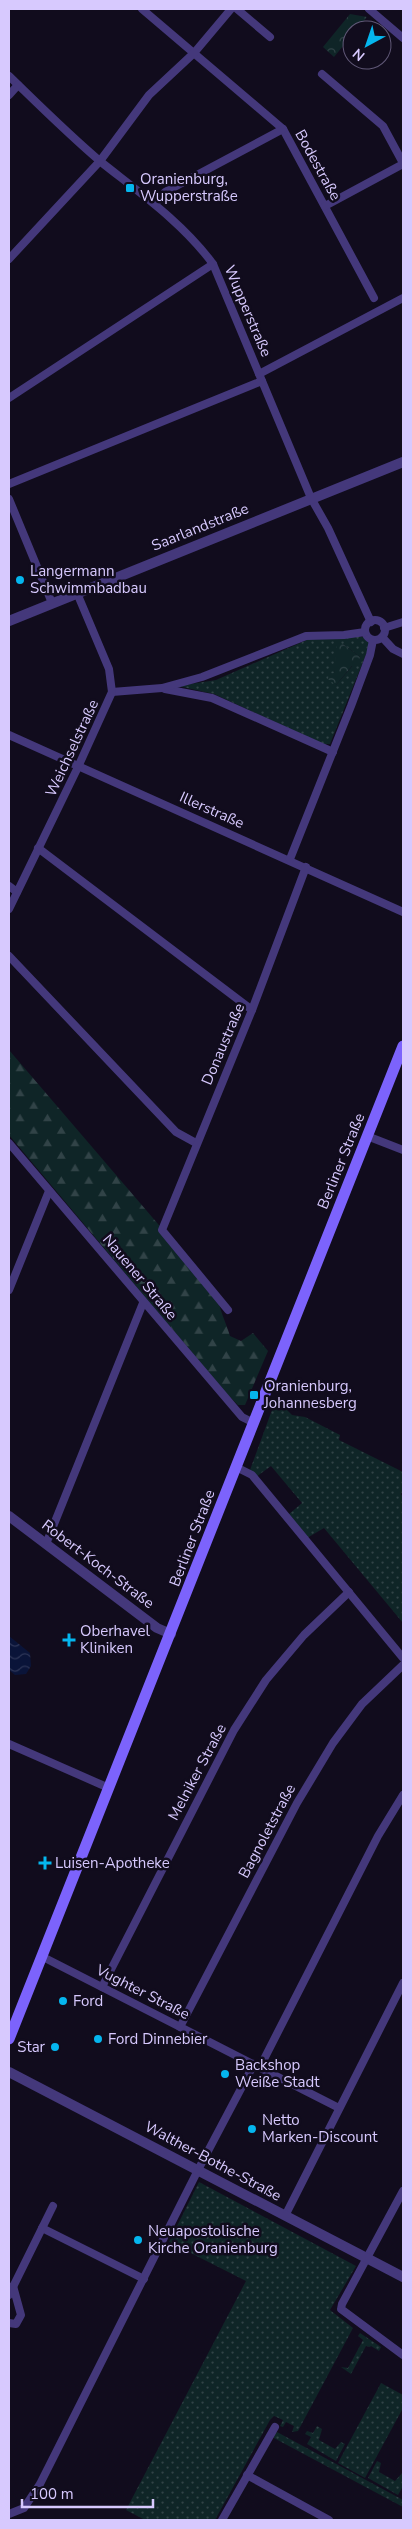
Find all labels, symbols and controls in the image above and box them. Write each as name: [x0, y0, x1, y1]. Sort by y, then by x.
north arrow: [342, 20, 392, 70]
text: N: [349, 44, 369, 65]
street label: Bodestraße: [290, 126, 346, 204]
place label: Oranienburg, Wupperstraße: [140, 169, 238, 206]
marker: Oranienburg, Wupperstraße: [124, 182, 136, 194]
street label: Wupperstraße: [220, 262, 276, 360]
street label: Saarlandstraße: [149, 498, 252, 556]
place label: Langermann Schwimmbadbau: [30, 561, 147, 598]
marker: Langermann Schwimmbadbau: [14, 574, 26, 586]
street label: Weichselstraße: [41, 696, 103, 800]
street label: Illerstraße: [177, 787, 247, 833]
street label: Donaustraße: [197, 1000, 249, 1088]
street label: Berliner Straße: [313, 1110, 369, 1212]
street label: Nauener Straße: [98, 1230, 182, 1324]
place label: Oranienburg, Johannesberg: [263, 1376, 357, 1413]
marker: Oranienburg, Johannesberg: [248, 1389, 260, 1401]
street label: Berliner Straße: [164, 1487, 220, 1589]
street label: Robert-Koch-Straße: [38, 1515, 158, 1613]
place label: Oberhavel Kliniken: [80, 1621, 151, 1658]
marker: Oberhavel Kliniken: [62, 1633, 76, 1647]
street label: Melniker Straße: [163, 1720, 231, 1824]
street label: Bagnoletstraße: [234, 1780, 300, 1882]
place label: Luisen-Apotheke: [55, 1853, 170, 1873]
marker: Luisen-Apotheke: [39, 1857, 51, 1869]
street label: Vughter Straße: [92, 1959, 193, 2024]
place label: Ford: [73, 1991, 103, 2011]
marker: Ford: [57, 1995, 69, 2007]
place label: Ford Dinnebier: [108, 2029, 208, 2049]
marker: Ford Dinnebier: [92, 2033, 104, 2045]
place label: Star: [17, 2037, 46, 2057]
marker: Star: [49, 2041, 61, 2053]
place label: Backshop Weiße Stadt: [235, 2055, 320, 2092]
marker: Backshop Weiße Stadt: [219, 2068, 231, 2080]
place label: Netto Marken-Discount: [262, 2110, 378, 2147]
street label: Walther-Bothe-Straße: [141, 2116, 285, 2206]
marker: Netto Marken-Discount: [246, 2123, 258, 2135]
place label: Neuapostolische Kirche Oranienburg: [148, 2221, 278, 2258]
marker: Neuapostolische Kirche Oranienburg: [132, 2234, 144, 2246]
scale bar: [22, 2476, 154, 2508]
text: 100 m: [30, 2484, 74, 2504]

